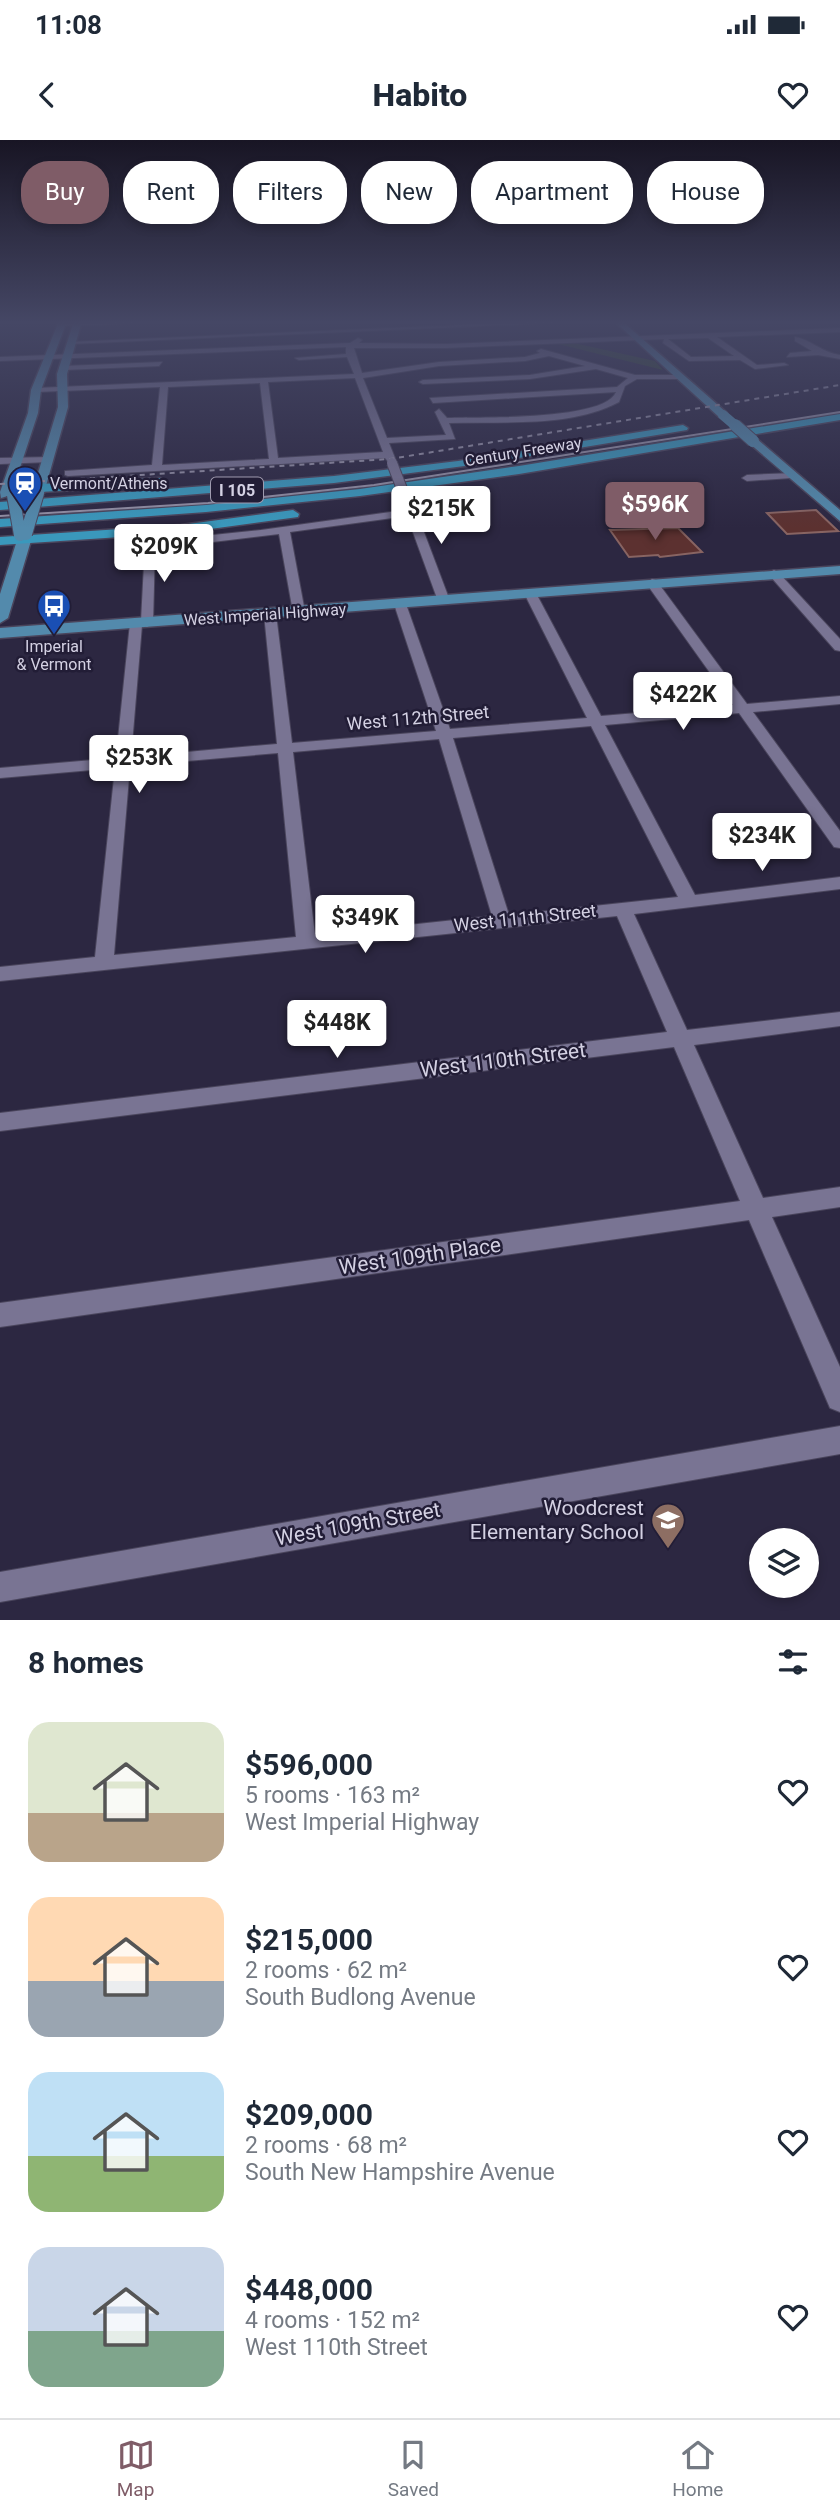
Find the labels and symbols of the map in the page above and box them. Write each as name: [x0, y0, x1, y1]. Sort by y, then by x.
street label: Century Freeway: [463, 433, 583, 470]
station icon: Vermont/Athens: [6, 464, 44, 513]
place label: Vermont/Athens: [50, 474, 168, 493]
road number: I 105: [211, 478, 263, 502]
pin: $596K: [606, 482, 704, 542]
pin: $215K: [392, 486, 490, 546]
pin: $209K: [115, 524, 213, 584]
bus stop icon: Imperial & Vermont: [35, 587, 73, 636]
street label: West Imperial Highway: [183, 599, 347, 630]
place label: Imperial & Vermont: [17, 637, 91, 674]
pin: $422K: [634, 672, 732, 732]
street label: West 112th Street: [346, 701, 490, 734]
pin: $253K: [90, 736, 188, 795]
pin: $234K: [713, 814, 811, 873]
pin: $349K: [316, 896, 414, 955]
street label: West 111th Street: [453, 900, 597, 935]
pin: $448K: [288, 1000, 386, 1060]
street label: West 110th Street: [419, 1038, 587, 1082]
street label: West 109th Place: [337, 1233, 503, 1279]
place label: Woodcrest Elementary School: [470, 1496, 644, 1544]
street label: West 109th Street: [274, 1498, 442, 1550]
school or university icon: Woodcrest Elementary School: [649, 1501, 687, 1550]

